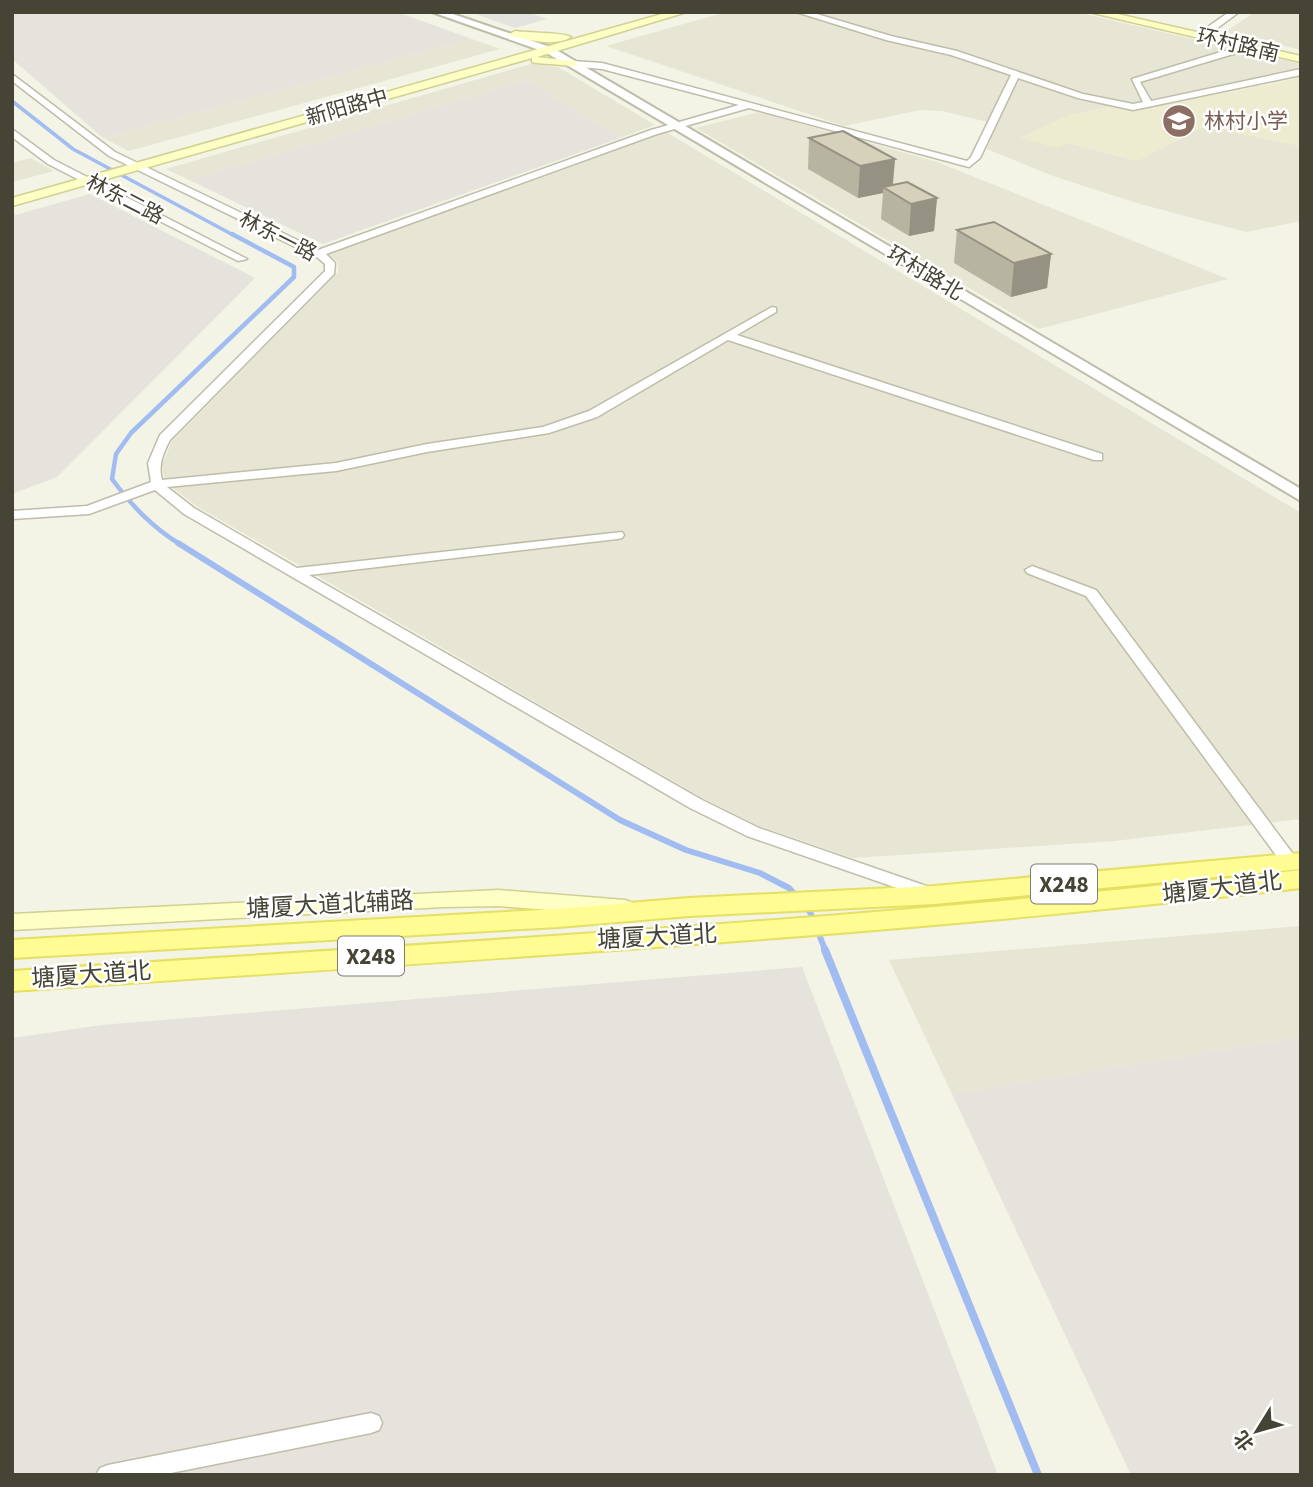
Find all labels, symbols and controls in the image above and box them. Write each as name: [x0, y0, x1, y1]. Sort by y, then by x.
street label: 环村路南: [1194, 21, 1282, 69]
street label: 新阳路中: [302, 81, 392, 133]
school or university icon: 林村小学: [1160, 102, 1198, 140]
place label: 林村小学: [1204, 106, 1288, 136]
street label: 林东二路: [81, 167, 169, 231]
street label: 林东一路: [234, 204, 322, 268]
street label: 环村路北: [881, 239, 969, 307]
street label: 塘厦大道北: [1160, 863, 1284, 913]
road number: X248: [1031, 864, 1097, 904]
street label: 塘厦大道北辅路: [245, 883, 415, 927]
street label: 塘厦大道北: [596, 916, 718, 958]
road number: X248: [338, 937, 404, 976]
street label: 塘厦大道北: [30, 953, 152, 997]
north arrow: [1222, 1396, 1292, 1466]
text: 北: [1228, 1425, 1261, 1456]

